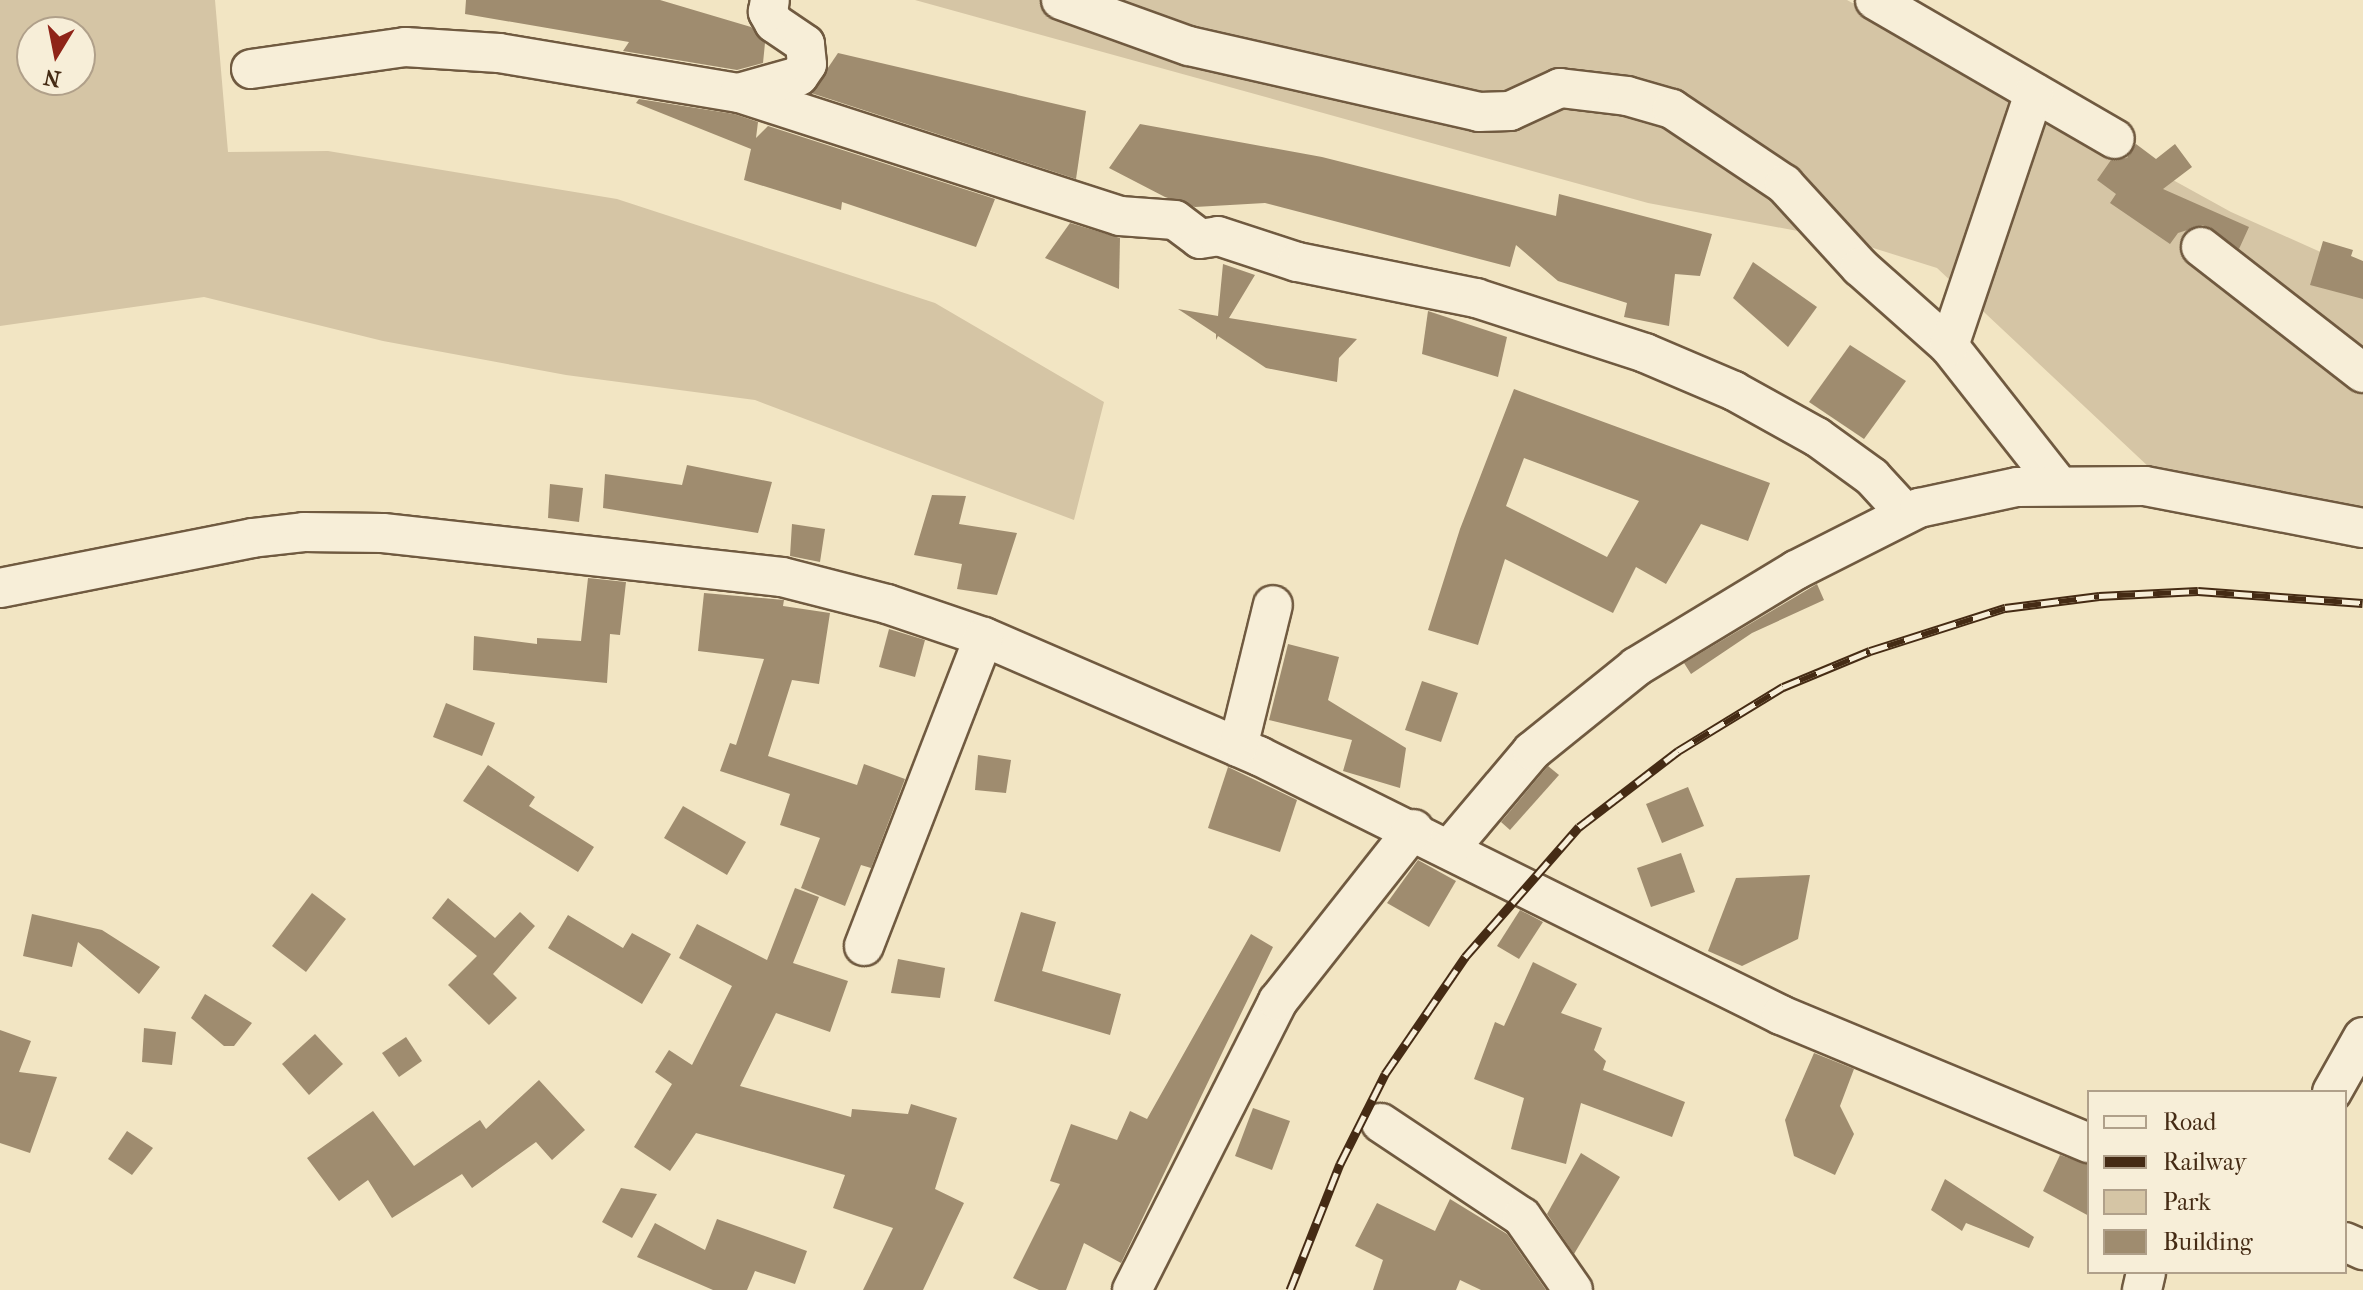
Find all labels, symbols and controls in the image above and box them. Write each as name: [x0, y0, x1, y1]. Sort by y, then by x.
north arrow: [16, 16, 96, 96]
text: N: [42, 63, 63, 92]
legend: [2087, 1090, 2347, 1274]
text: Road: [2163, 1108, 2216, 1136]
text: Railway: [2163, 1148, 2246, 1176]
text: Park: [2163, 1188, 2211, 1216]
text: Building: [2163, 1228, 2253, 1256]

